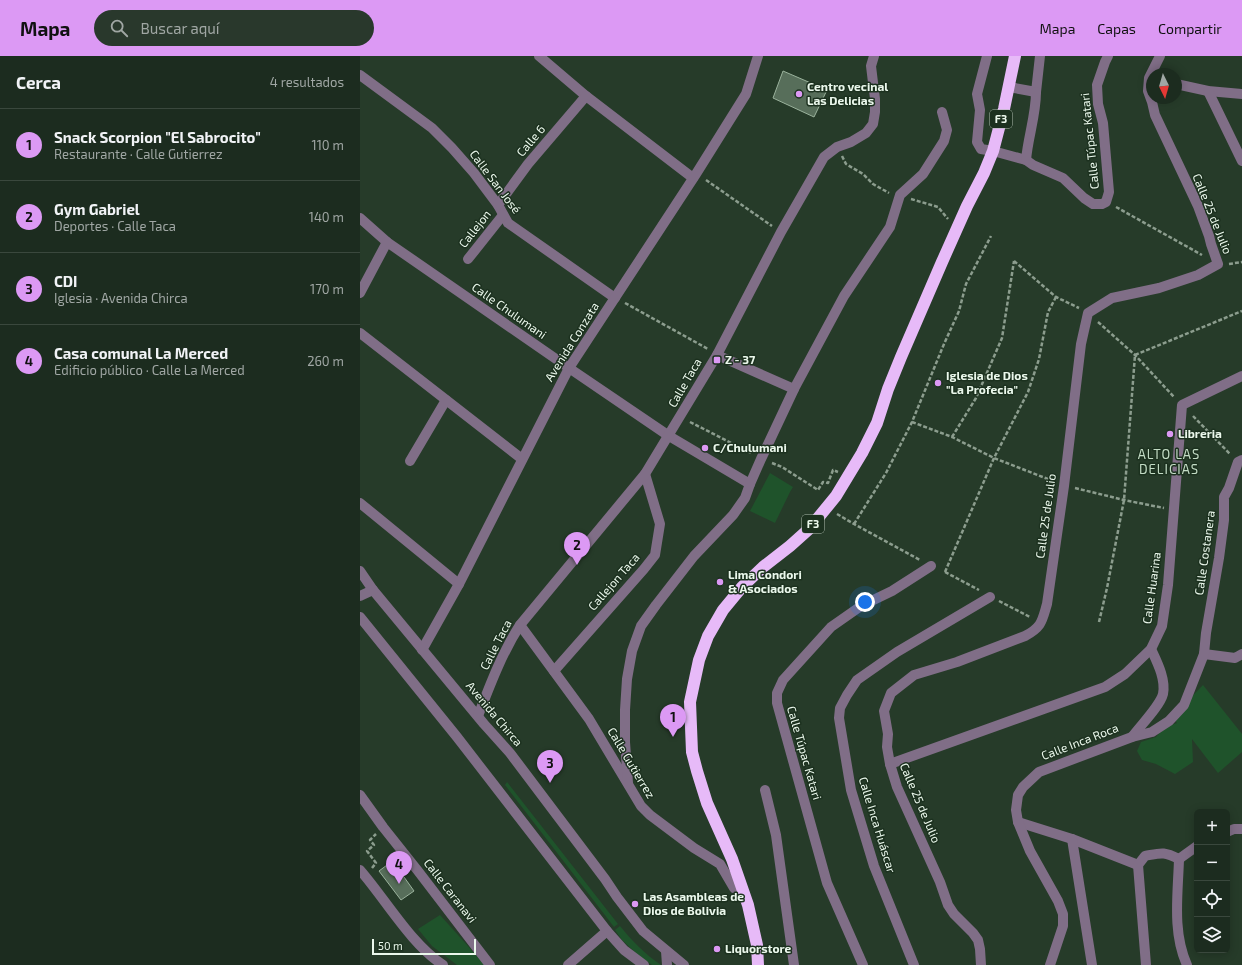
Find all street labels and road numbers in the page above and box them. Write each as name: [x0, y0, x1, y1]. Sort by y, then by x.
street label: Calle Túpac Katari: [1077, 92, 1101, 190]
road number: F3: [990, 110, 1012, 128]
street label: Calle 6: [513, 122, 547, 159]
street label: Calle San José: [467, 147, 524, 216]
street label: Calle 25 de Julio: [1190, 171, 1236, 256]
street label: Callejon: [455, 207, 494, 251]
street label: Calle Chulumani: [470, 279, 550, 341]
street label: Avenida Conzata: [541, 299, 601, 384]
street label: Calle Taca: [664, 355, 704, 410]
street label: Calle 25 de Julio: [1032, 472, 1058, 559]
street label: Calle Costanera: [1191, 510, 1217, 596]
road number: F3: [802, 515, 824, 533]
street label: Callejon Taca: [585, 550, 643, 613]
street label: Calle Huarina: [1139, 551, 1163, 625]
street label: Calle Taca: [477, 617, 514, 672]
street label: Avenida Chirca: [464, 678, 526, 748]
street label: Calle Túpac Katari: [785, 704, 825, 801]
street label: Calle Inca Roca: [1039, 720, 1120, 762]
street label: Calle Gutierrez: [605, 725, 658, 800]
street label: Calle 25 de Julio: [898, 760, 944, 845]
street label: Calle Inca Huáscar: [857, 775, 899, 875]
street label: Calle Caranavi: [421, 856, 480, 925]

